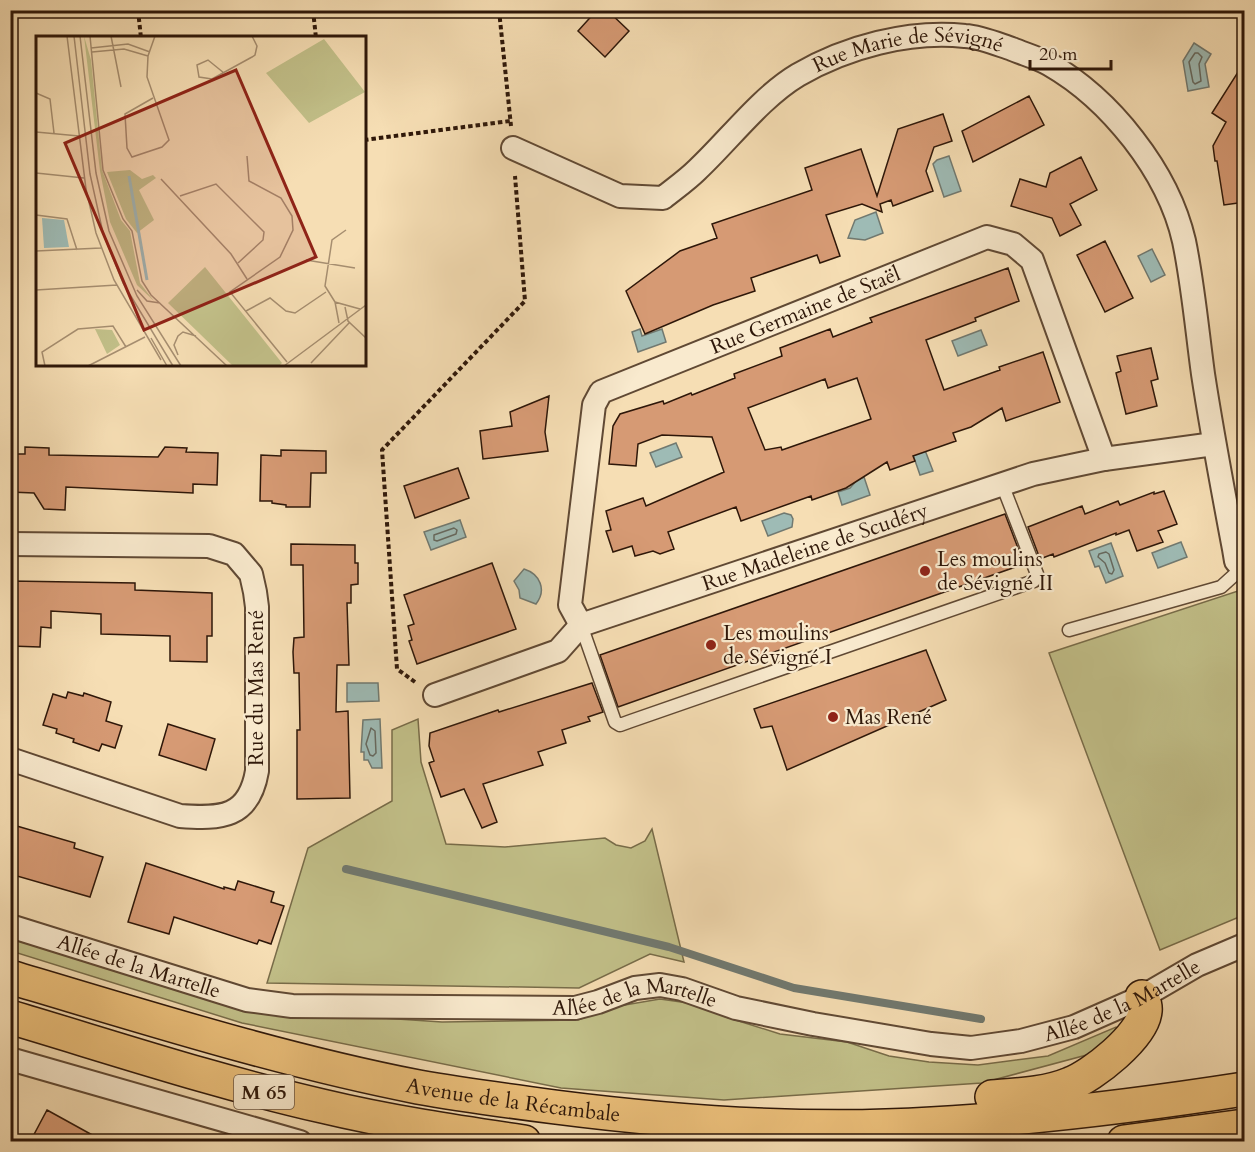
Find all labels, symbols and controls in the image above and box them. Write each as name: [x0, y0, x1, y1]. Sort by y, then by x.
street label: Rue Marie de Sévigné: [808, 20, 1008, 79]
scale bar: [1030, 33, 1111, 71]
inset map: [36, 36, 366, 366]
text: 20 m: [1039, 42, 1078, 67]
street label: Rue Germaine de Staël: [706, 259, 905, 361]
street label: Rue Madeleine de Scudéry: [698, 496, 932, 598]
place label: Les moulins de Sévigné II: [937, 545, 1053, 598]
marker: Les moulins de Sévigné II: [918, 564, 932, 578]
street label: Rue du Mas René: [242, 610, 271, 766]
place label: Les moulins de Sévigné I: [723, 619, 832, 672]
marker: Les moulins de Sévigné I: [704, 638, 718, 652]
place label: Mas René: [845, 703, 932, 732]
marker: Mas René: [826, 710, 840, 724]
street label: Allée de la Martelle: [54, 927, 224, 1005]
street label: Allée de la Martelle: [1041, 952, 1205, 1049]
street label: Allée de la Martelle: [552, 970, 721, 1023]
street label: Avenue de la Récambale: [404, 1070, 622, 1129]
road number: M 65: [234, 1075, 294, 1109]

